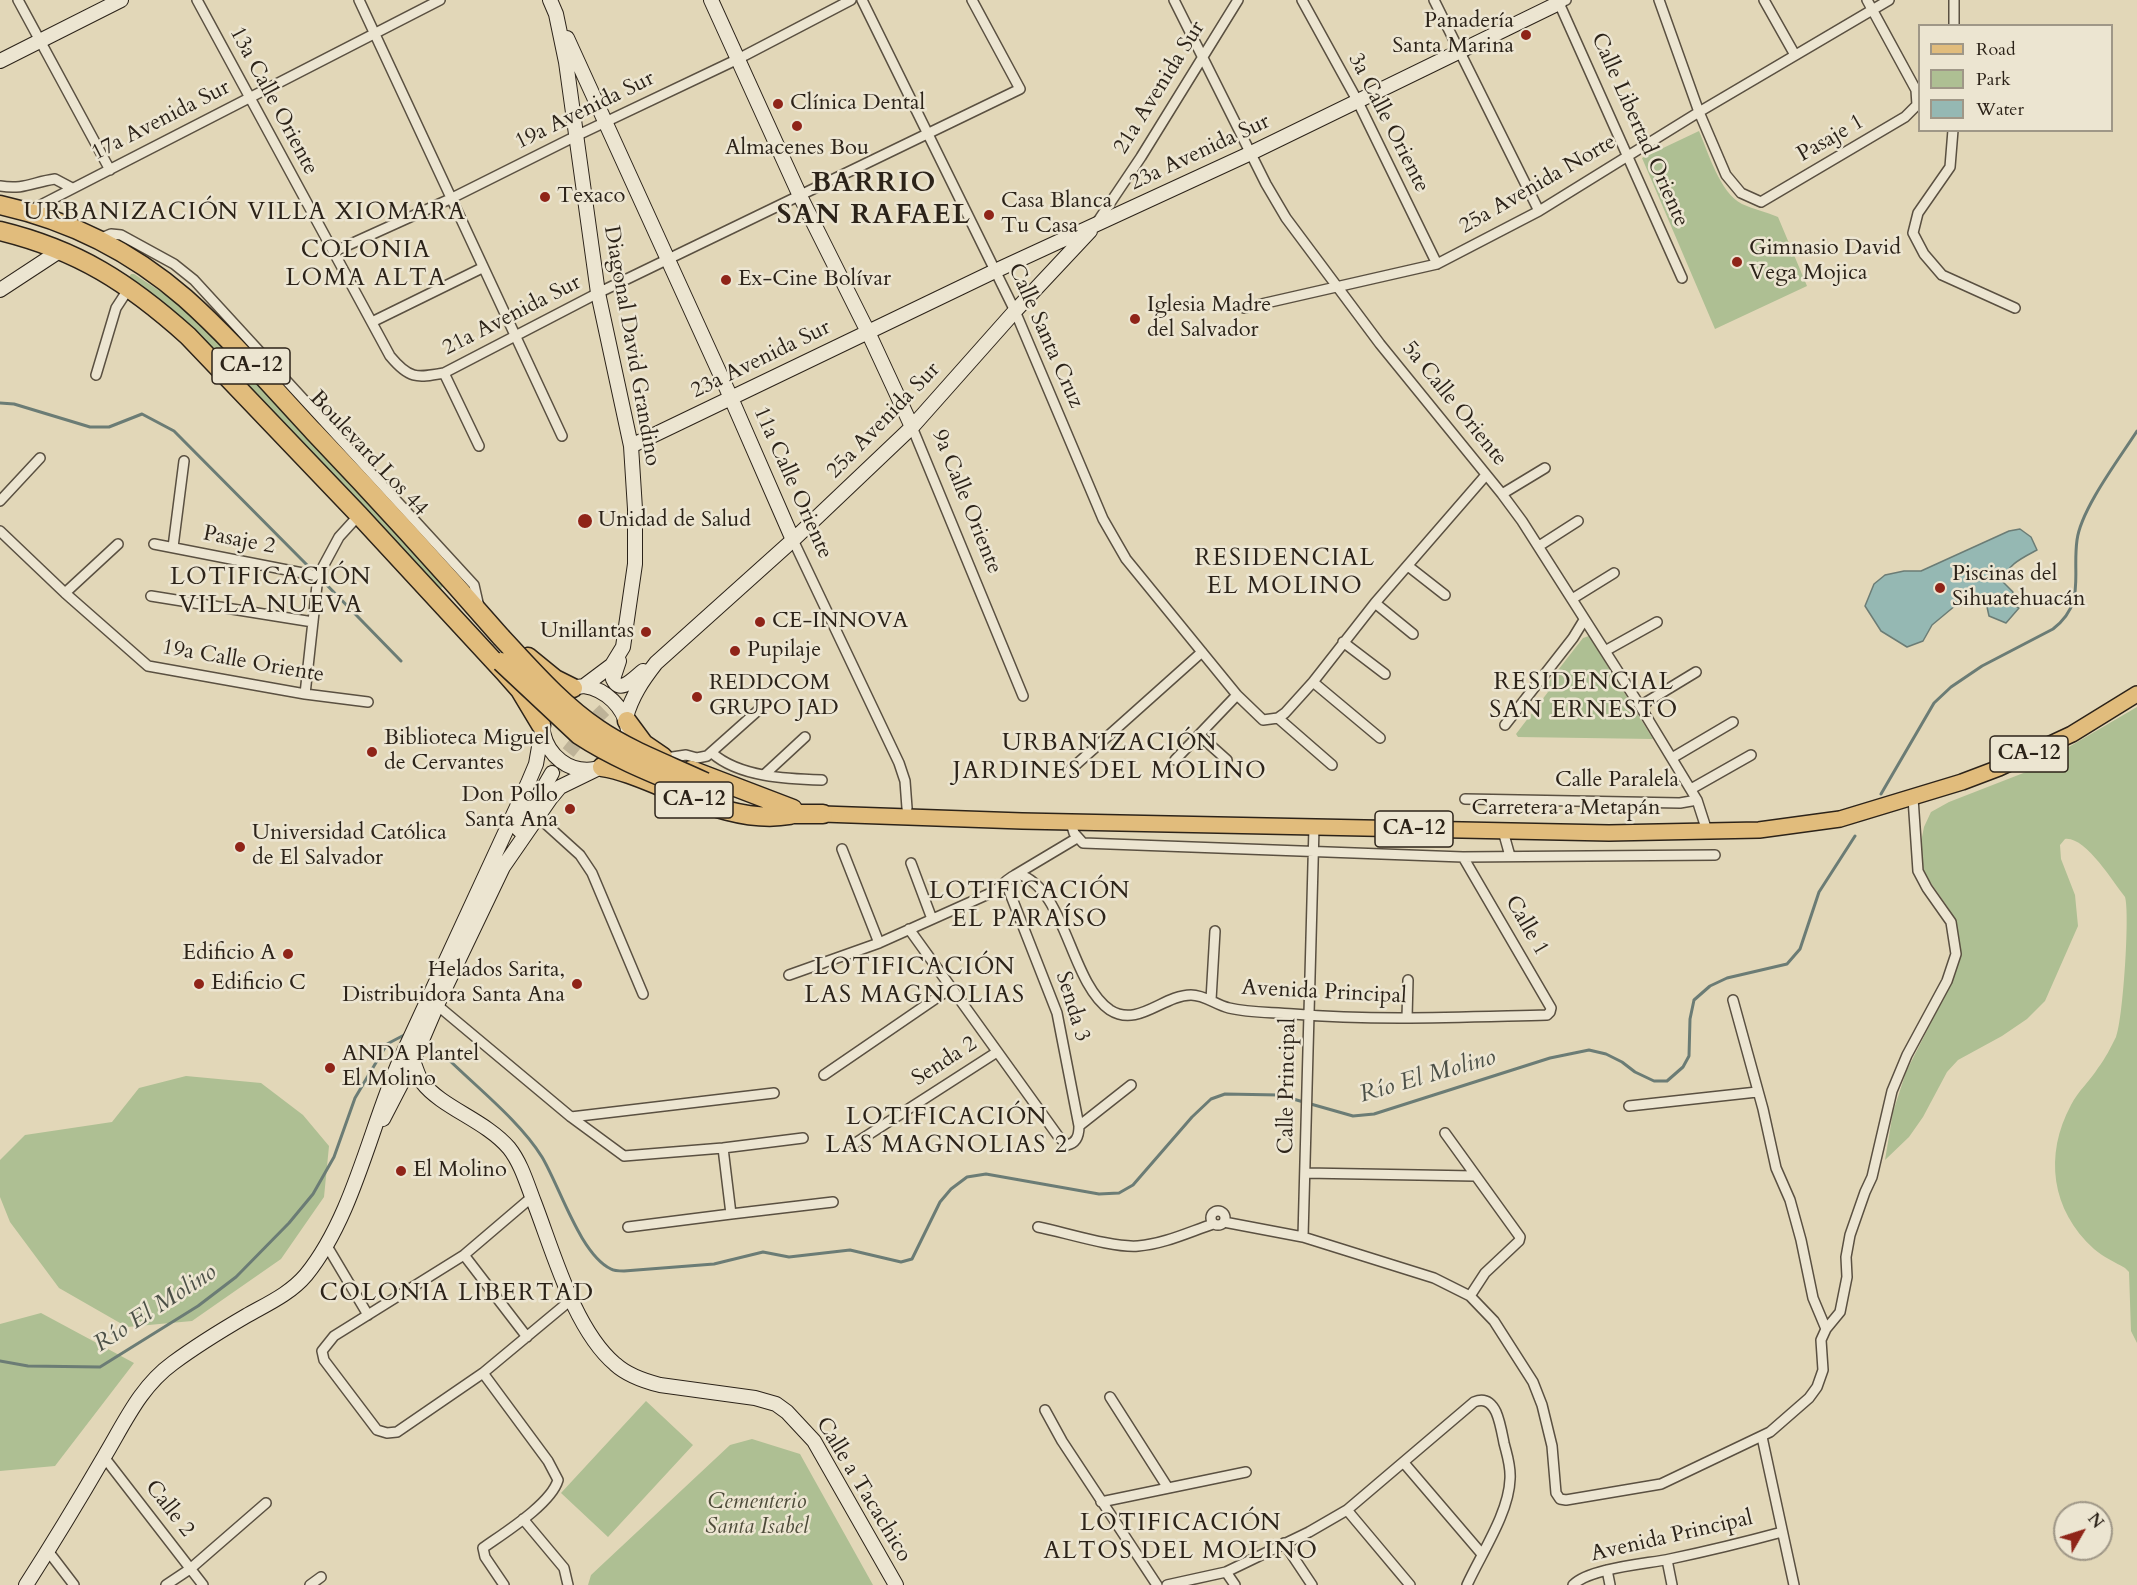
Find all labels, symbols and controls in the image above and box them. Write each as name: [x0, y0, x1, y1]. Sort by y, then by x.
place label: Panadería Santa Marina: [1392, 9, 1514, 60]
street label: 21a Avenida Sur: [1109, 17, 1211, 159]
street label: 13a Calle Oriente: [223, 22, 323, 180]
legend: [1918, 24, 2113, 132]
marker: Panadería Santa Marina: [1519, 28, 1533, 42]
street label: Calle Libertad Oriente: [1584, 29, 1694, 231]
text: Road: [1976, 37, 2016, 62]
street label: 3a Calle Oriente: [1342, 49, 1434, 197]
street label: 19a Avenida Sur: [511, 66, 659, 156]
text: Park: [1976, 67, 2011, 92]
street label: 17a Avenida Sur: [87, 75, 235, 167]
place label: Clínica Dental: [790, 91, 925, 117]
marker: Clínica Dental: [771, 97, 785, 111]
text: Water: [1976, 97, 2024, 122]
street label: 23a Avenida Sur: [1126, 109, 1274, 197]
street label: Pasaje 1: [1793, 109, 1869, 169]
marker: Almacenes Bou: [790, 119, 804, 133]
street label: 25a Avenida Norte: [1455, 130, 1621, 240]
place label: Almacenes Bou: [725, 136, 869, 162]
district label: BARRIO SAN RAFAEL: [777, 168, 971, 234]
place label: Texaco: [557, 184, 625, 210]
place label: Casa Blanca Tu Casa: [1001, 189, 1112, 240]
marker: Texaco: [538, 190, 552, 204]
district label: URBANIZACIÓN VILLA XIOMARA: [23, 199, 467, 227]
marker: Casa Blanca Tu Casa: [982, 208, 996, 222]
street label: Diagonal David Grandino: [597, 224, 665, 468]
place label: Gimnasio David Vega Mojica: [1749, 236, 1901, 288]
district label: COLONIA LOMA ALTA: [285, 237, 447, 293]
marker: Gimnasio David Vega Mojica: [1730, 255, 1744, 269]
street label: Calle Santa Cruz: [1001, 260, 1089, 412]
place label: Ex-Cine Bolívar: [738, 267, 891, 293]
street label: 21a Avenida Sur: [438, 270, 586, 362]
marker: Ex-Cine Bolívar: [719, 273, 733, 287]
place label: Iglesia Madre del Salvador: [1147, 293, 1271, 344]
marker: Iglesia Madre del Salvador: [1128, 312, 1142, 326]
street label: 23a Avenida Sur: [687, 315, 835, 405]
street label: 5a Calle Oriente: [1396, 336, 1512, 472]
road number: CA-12: [212, 348, 290, 384]
street label: 25a Avenida Sur: [822, 357, 946, 485]
street label: Boulevard Los 44: [303, 386, 433, 522]
street label: 11a Calle Oriente: [747, 403, 837, 563]
street label: 9a Calle Oriente: [925, 426, 1007, 578]
place label: Unidad de Salud: [598, 508, 751, 534]
marker: Unidad de Salud: [576, 512, 594, 530]
street label: Pasaje 2: [201, 521, 277, 561]
district label: RESIDENCIAL EL MOLINO: [1194, 545, 1376, 601]
place label: Piscinas del Sihuatehuacán: [1952, 562, 2086, 614]
district label: LOTIFICACIÓN VILLA NUEVA: [170, 564, 372, 620]
marker: Piscinas del Sihuatehuacán: [1933, 581, 1947, 595]
place label: CE-INNOVA: [772, 609, 908, 635]
marker: CE-INNOVA: [753, 615, 767, 629]
place label: Unillantas: [540, 619, 634, 645]
marker: Unillantas: [639, 625, 653, 639]
street label: 19a Calle Oriente: [160, 635, 326, 689]
place label: Pupilaje: [747, 638, 821, 664]
marker: Pupilaje: [728, 644, 742, 658]
district label: RESIDENCIAL SAN ERNESTO: [1489, 669, 1679, 725]
place label: REDDCOM GRUPO JAD: [709, 671, 839, 722]
marker: REDDCOM GRUPO JAD: [690, 690, 704, 704]
place label: Biblioteca Miguel de Cervantes: [384, 726, 550, 778]
district label: URBANIZACIÓN JARDINES DEL MOLINO: [953, 730, 1267, 786]
road number: CA-12: [1990, 736, 2068, 772]
marker: Biblioteca Miguel de Cervantes: [365, 745, 379, 759]
street label: Calle Paralela: [1555, 768, 1679, 794]
road number: CA-12: [655, 782, 733, 818]
place label: Don Pollo Santa Ana: [462, 783, 558, 834]
street label: Carretera a Metapán: [1471, 796, 1661, 822]
marker: Don Pollo Santa Ana: [563, 802, 577, 816]
road number: CA-12: [1375, 811, 1453, 847]
place label: Universidad Católica de El Salvador: [252, 821, 447, 872]
marker: Universidad Católica de El Salvador: [233, 840, 247, 854]
district label: LOTIFICACIÓN EL PARAÍSO: [929, 878, 1131, 934]
street label: Calle 1: [1498, 891, 1554, 961]
place label: Edificio A: [182, 941, 276, 967]
marker: Edificio A: [281, 947, 295, 961]
district label: LOTIFICACIÓN LAS MAGNOLIAS: [804, 954, 1026, 1010]
place label: Helados Sarita, Distribuidora Santa Ana: [342, 958, 565, 1010]
street label: Senda 3: [1049, 969, 1095, 1045]
place label: Edificio C: [211, 971, 306, 997]
street label: Avenida Principal: [1241, 975, 1407, 1011]
marker: Edificio C: [192, 977, 206, 991]
marker: Helados Sarita, Distribuidora Santa Ana: [570, 977, 584, 991]
street label: Calle Principal: [1274, 1018, 1302, 1154]
street label: Senda 2: [908, 1031, 982, 1093]
place label: ANDA Plantel El Molino: [342, 1042, 479, 1094]
water label: Río El Molino: [1357, 1044, 1499, 1110]
marker: ANDA Plantel El Molino: [323, 1061, 337, 1075]
district label: LOTIFICACIÓN LAS MAGNOLIAS 2: [826, 1104, 1068, 1160]
place label: El Molino: [413, 1158, 507, 1184]
marker: El Molino: [394, 1164, 408, 1178]
water label: Río El Molino: [89, 1259, 223, 1359]
district label: COLONIA LIBERTAD: [319, 1280, 595, 1308]
street label: Calle a Tacachico: [809, 1413, 917, 1567]
street label: Calle 2: [139, 1475, 199, 1543]
park label: Cementerio Santa Isabel: [705, 1490, 809, 1542]
north arrow: [2053, 1501, 2113, 1561]
street label: Avenida Principal: [1588, 1506, 1756, 1568]
text: N: [2083, 1509, 2108, 1533]
district label: LOTIFICACIÓN ALTOS DEL MOLINO: [1044, 1510, 1318, 1566]

